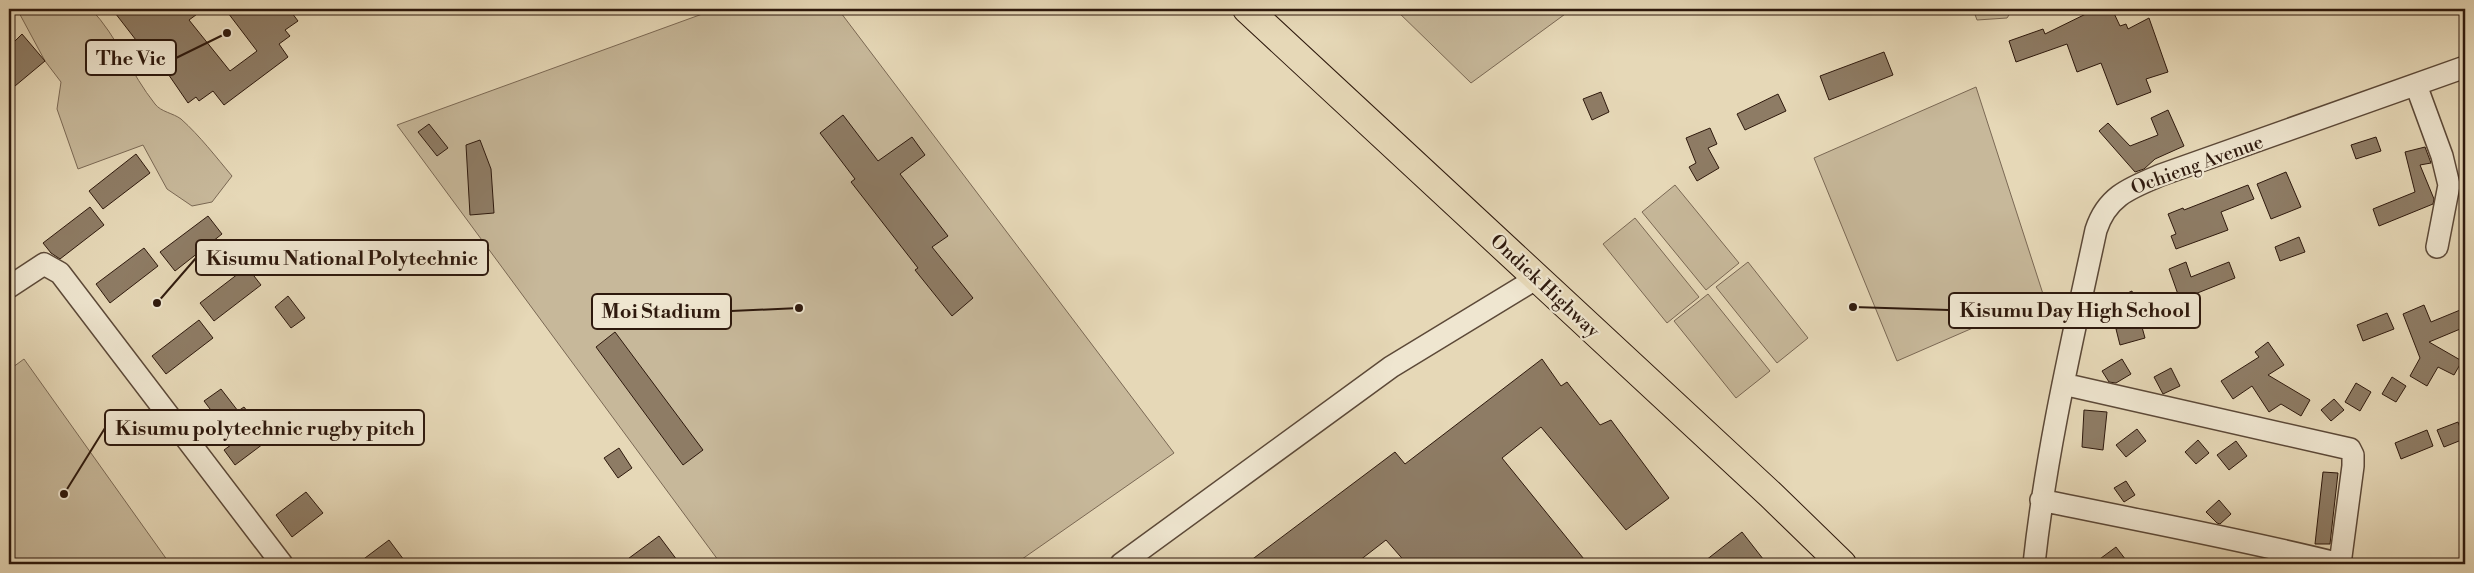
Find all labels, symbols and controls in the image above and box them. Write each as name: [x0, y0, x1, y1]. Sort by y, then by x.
callout: The Vic: [86, 40, 176, 75]
text: The Vic: [96, 47, 166, 72]
street label: Ochieng Avenue: [2127, 130, 2267, 200]
street label: Ondiek Highway: [1485, 229, 1605, 343]
callout: Kisumu National Polytechnic: [196, 240, 488, 275]
text: Kisumu National Polytechnic: [206, 247, 478, 272]
callout: Kisumu Day High School: [1949, 293, 2200, 328]
callout: Moi Stadium: [592, 294, 731, 329]
text: Kisumu Day High School: [1959, 299, 2191, 324]
text: Moi Stadium: [601, 300, 721, 325]
callout: Kisumu polytechnic rugby pitch: [105, 410, 424, 445]
text: Kisumu polytechnic rugby pitch: [115, 417, 415, 442]

